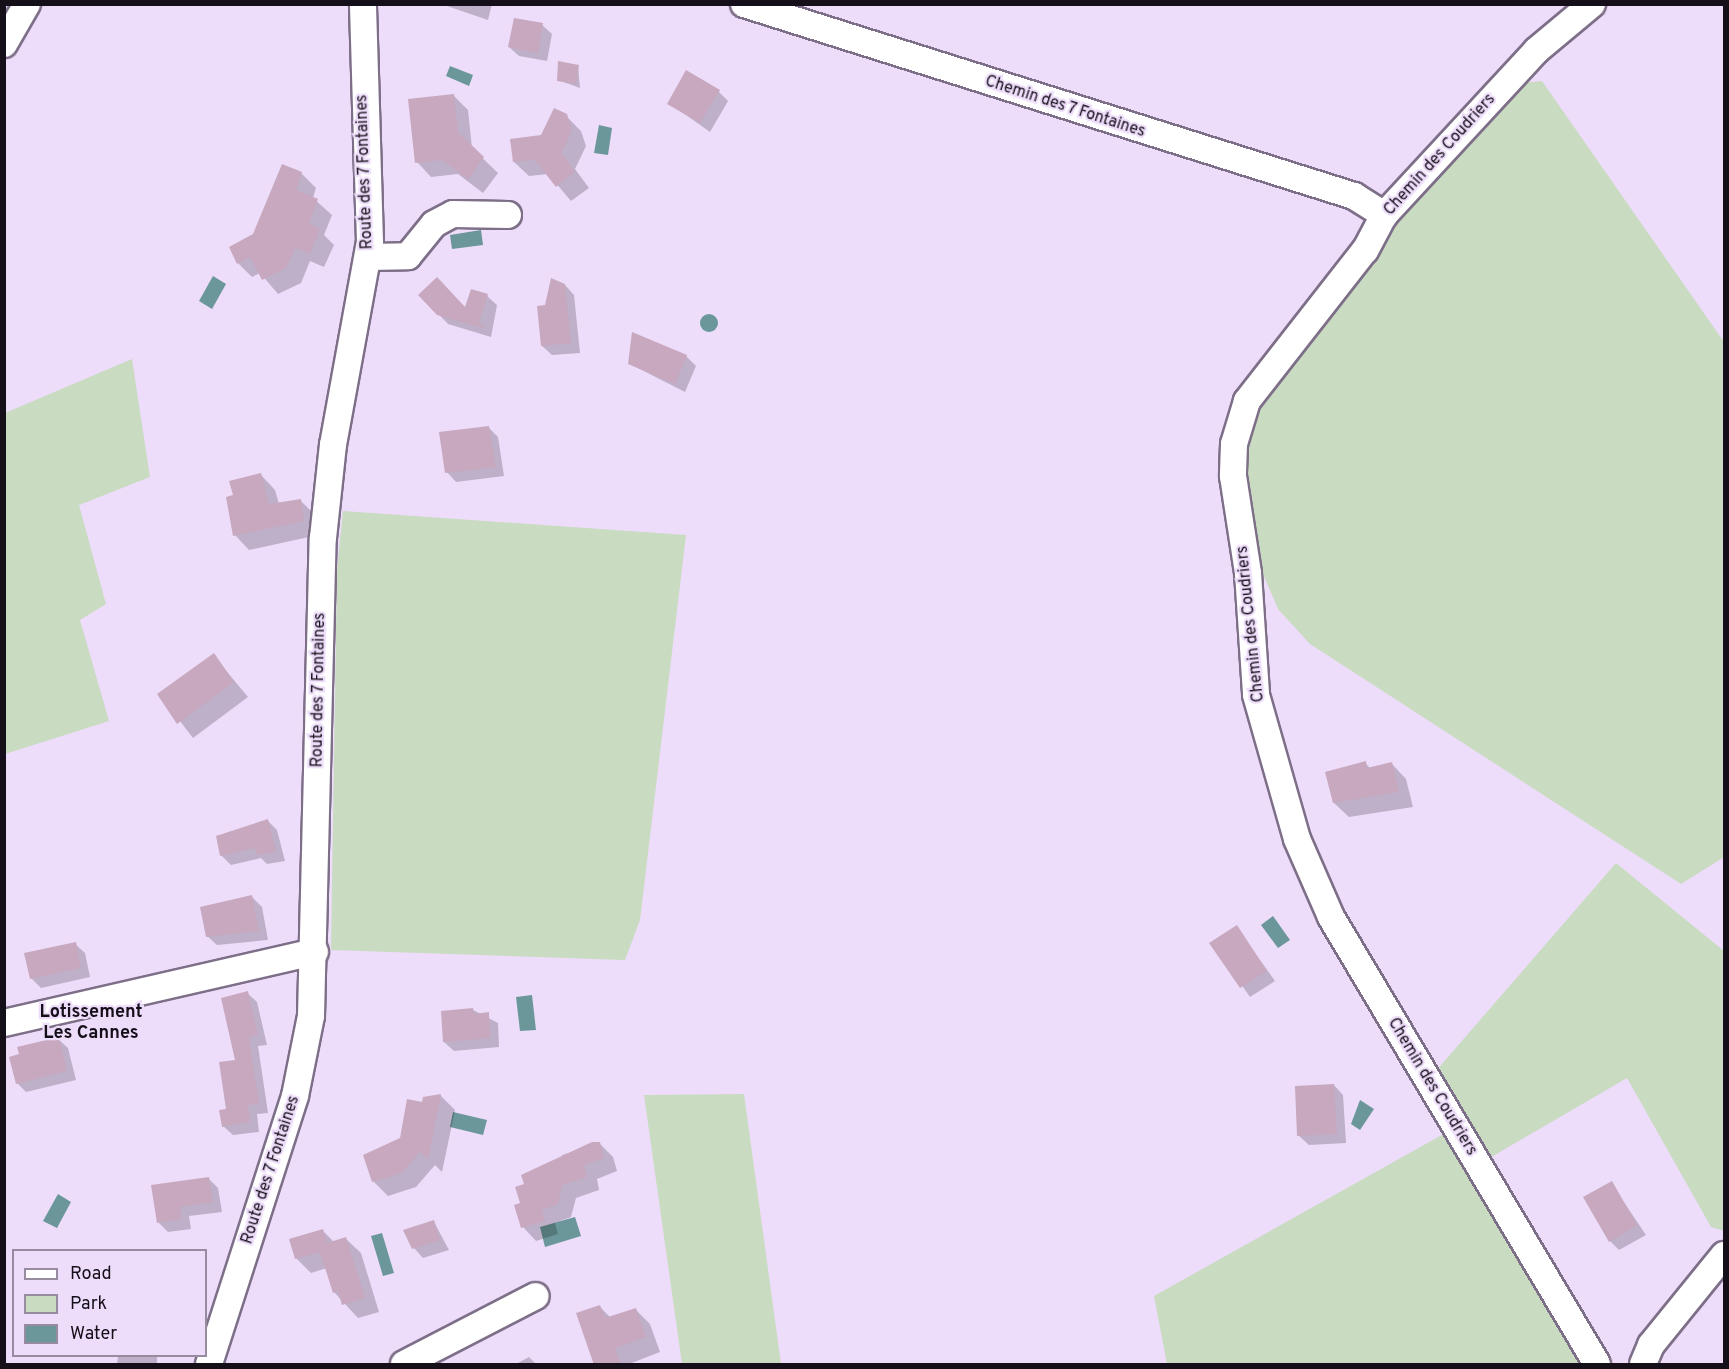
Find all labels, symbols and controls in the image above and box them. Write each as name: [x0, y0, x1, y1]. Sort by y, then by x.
street label: Chemin des 7 Fontaines: [982, 72, 1148, 142]
street label: Chemin des Coudriers: [1380, 90, 1500, 220]
street label: Route des 7 Fontaines: [353, 94, 377, 250]
street label: Chemin des Coudriers: [1233, 545, 1269, 703]
street label: Route des 7 Fontaines: [308, 612, 330, 768]
district label: Lotissement Les Cannes: [39, 1003, 143, 1046]
street label: Chemin des Coudriers: [1383, 1015, 1481, 1159]
street label: Route des 7 Fontaines: [238, 1093, 304, 1247]
legend: [12, 1249, 207, 1357]
text: Road: [70, 1263, 112, 1286]
text: Park: [70, 1293, 107, 1316]
text: Water: [70, 1323, 117, 1346]

